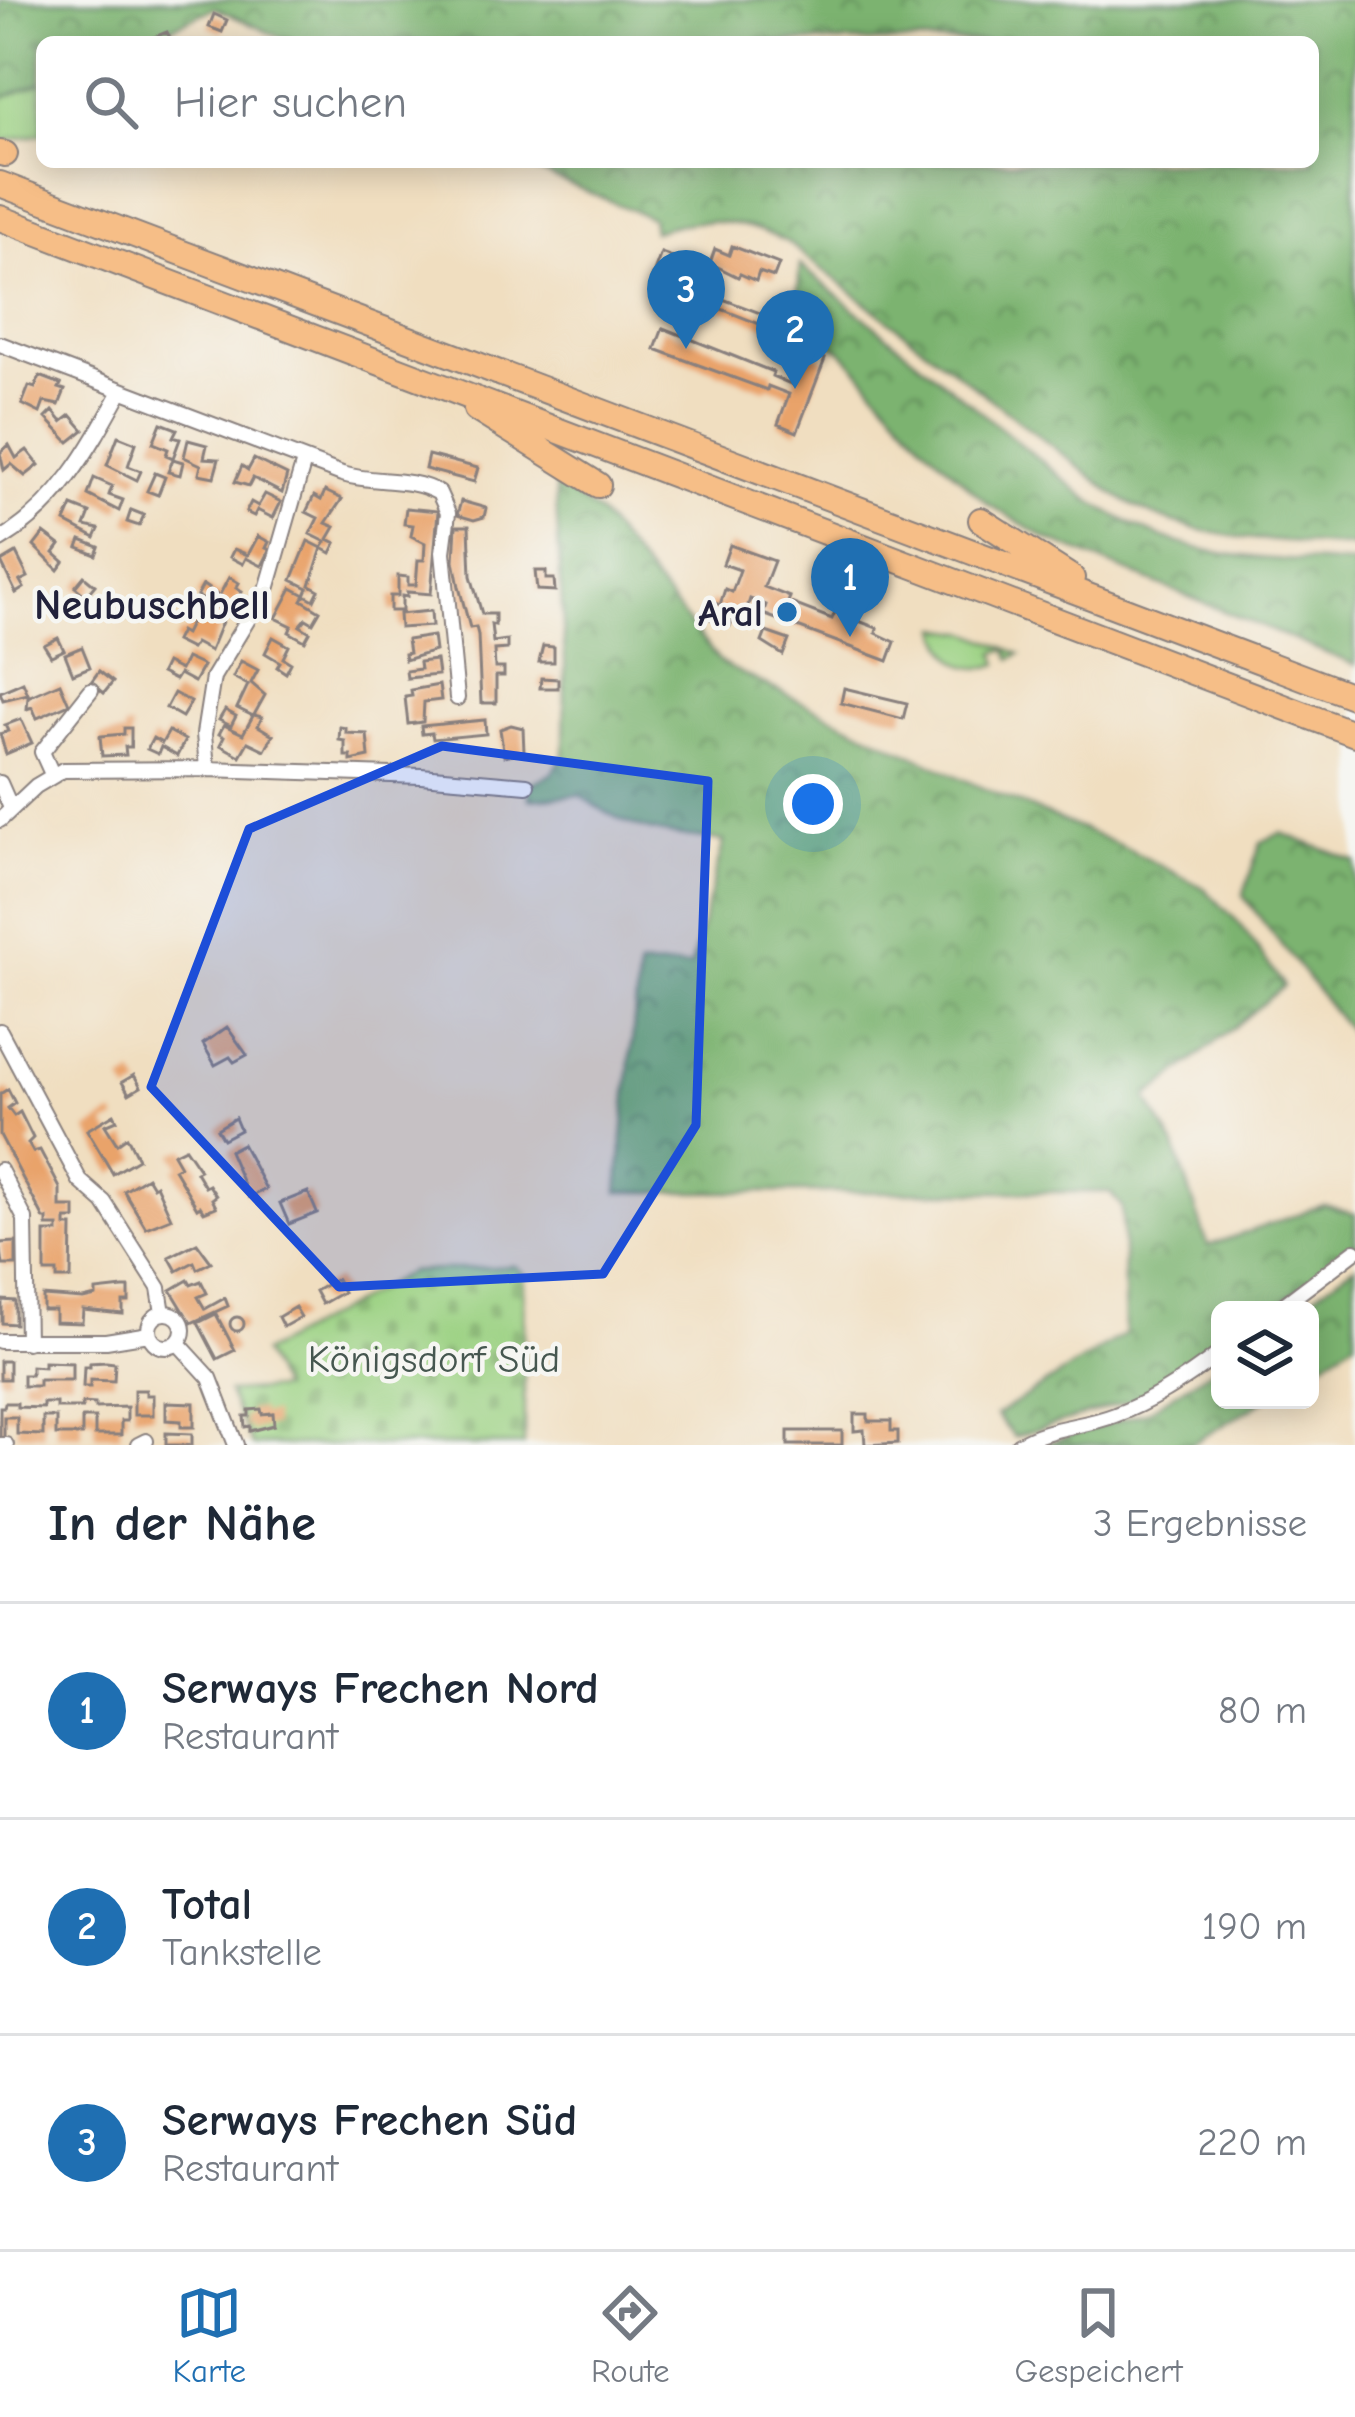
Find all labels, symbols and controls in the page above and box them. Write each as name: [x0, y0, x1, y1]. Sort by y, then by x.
search box: [36, 36, 1319, 168]
icon: search: [78, 69, 144, 135]
text: Hier suchen: [174, 76, 407, 128]
pin: 3: [647, 250, 725, 349]
pin: 2: [756, 290, 834, 389]
pin: 1: [811, 538, 889, 637]
district label: Neubuschbell: [34, 581, 270, 630]
place label: Aral: [698, 591, 763, 636]
marker: Aral: [774, 599, 800, 625]
your location: [783, 774, 843, 834]
map controls: [1211, 1301, 1319, 1409]
button: layers: [1211, 1301, 1319, 1409]
park label: Königsdorf Süd: [308, 1337, 560, 1382]
text: In der Nähe: [48, 1494, 316, 1553]
text: 3 Ergebnisse: [1093, 1501, 1307, 1546]
text: Serways Frechen Nord: [162, 1662, 599, 1714]
text: 1: [79, 1688, 95, 1733]
text: 80 m: [1218, 1688, 1307, 1733]
text: Restaurant: [162, 1714, 338, 1759]
text: Total: [162, 1878, 252, 1930]
text: 2: [77, 1904, 97, 1949]
text: 190 m: [1202, 1904, 1307, 1949]
text: Tankstelle: [162, 1930, 322, 1975]
text: Serways Frechen Süd: [162, 2094, 577, 2146]
text: 3: [77, 2120, 97, 2165]
text: 220 m: [1197, 2120, 1307, 2165]
text: Restaurant: [162, 2146, 338, 2191]
tab: Karte: [172, 2280, 246, 2390]
tab: Route: [591, 2280, 670, 2390]
tab: Gespeichert: [1014, 2280, 1183, 2390]

